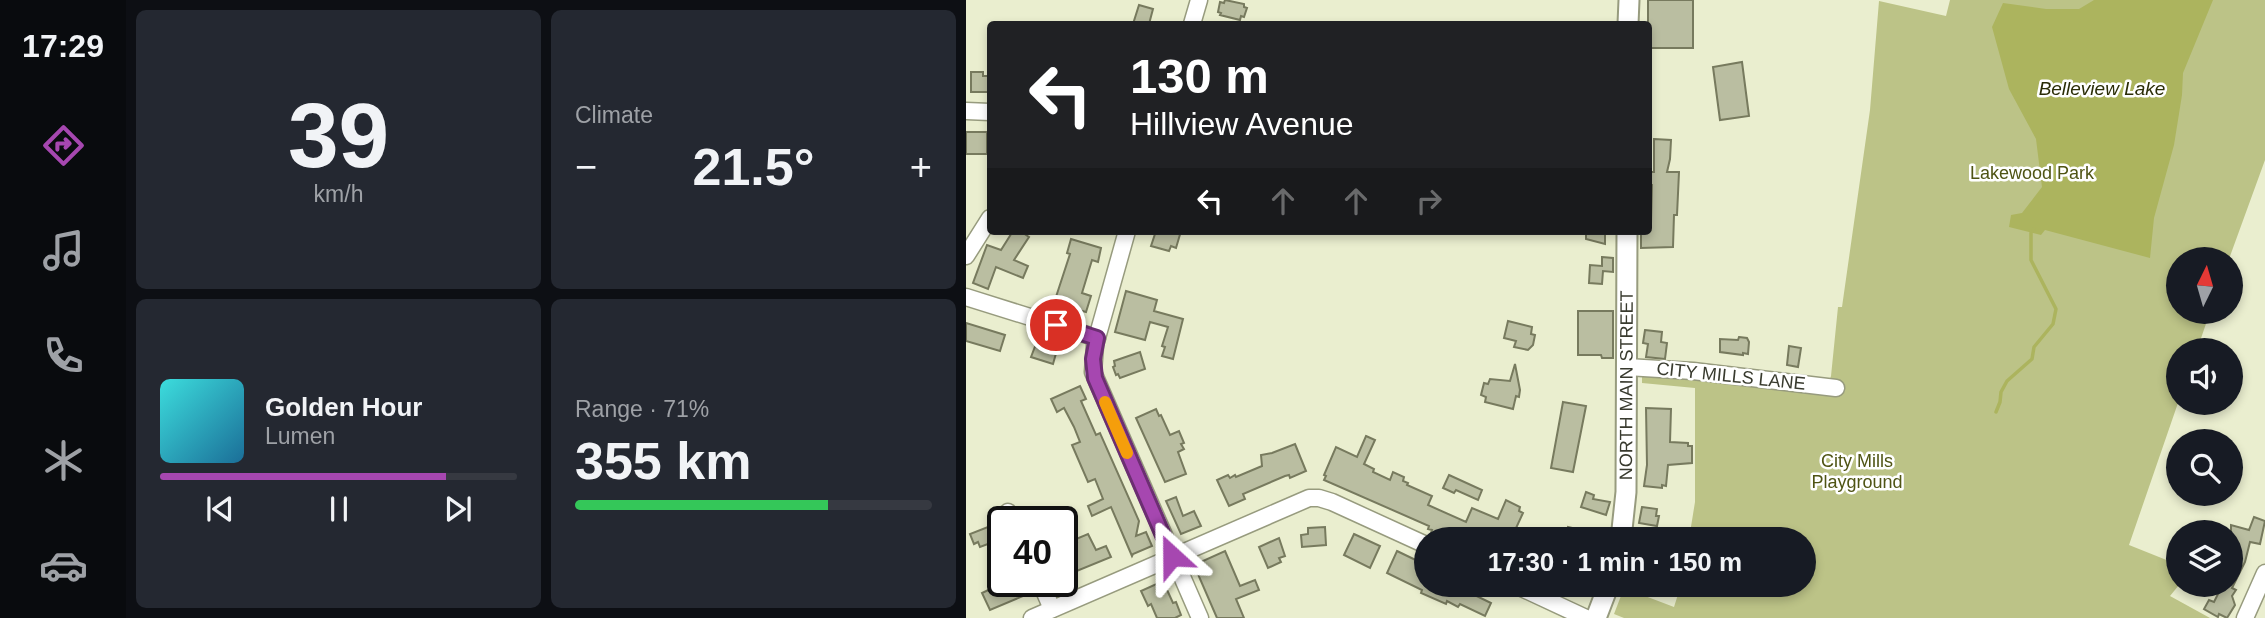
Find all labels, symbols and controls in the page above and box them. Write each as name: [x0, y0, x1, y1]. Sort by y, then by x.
text: 17:29: [22, 28, 104, 64]
icon: left: [1015, 49, 1106, 140]
text: 130 m: [1130, 49, 1269, 103]
water label: Belleview Lake: [2039, 78, 2165, 99]
text: 39: [288, 85, 389, 186]
text: Climate: [575, 102, 653, 128]
text: Hillview Avenue: [1130, 106, 1354, 142]
icon: directions: [39, 121, 88, 170]
text: 21.5°: [692, 138, 815, 196]
text: −: [575, 146, 597, 188]
text: +: [910, 146, 932, 188]
park label: Lakewood Park: [1970, 163, 2095, 183]
text: km/h: [314, 181, 363, 207]
icon: left: [1191, 182, 1229, 220]
icon: ahead: [1264, 182, 1302, 220]
icon: ahead: [1337, 182, 1375, 220]
icon: right: [1410, 182, 1448, 220]
icon: music: [39, 226, 88, 275]
north arrow: [2166, 247, 2244, 324]
map controls: [2166, 247, 2243, 597]
street label: NORTH MAIN STREET: [1616, 290, 1637, 480]
pin: [1026, 295, 1086, 355]
icon: arrive: [1037, 306, 1075, 344]
icon: phone: [39, 331, 88, 380]
button: sound: [2166, 338, 2243, 415]
street label: CITY MILLS LANE: [1655, 358, 1807, 394]
text: Golden Hour: [265, 392, 422, 422]
text: Range · 71%: [575, 396, 709, 422]
text: Lumen: [265, 423, 335, 449]
button: search: [2166, 429, 2243, 506]
text: 355 km: [575, 432, 751, 490]
icon: climate: [39, 436, 88, 485]
park label: City Mills Playground: [1811, 451, 1903, 492]
icon: previous: [201, 490, 239, 528]
icon: pause: [320, 490, 358, 528]
icon: next: [439, 490, 477, 528]
speed limit sign: 40: [987, 506, 1078, 597]
position arrow: [1135, 519, 1209, 593]
button: layers: [2166, 520, 2243, 597]
icon: car: [39, 541, 88, 590]
text: 17:30 · 1 min · 150 m: [1488, 547, 1742, 577]

